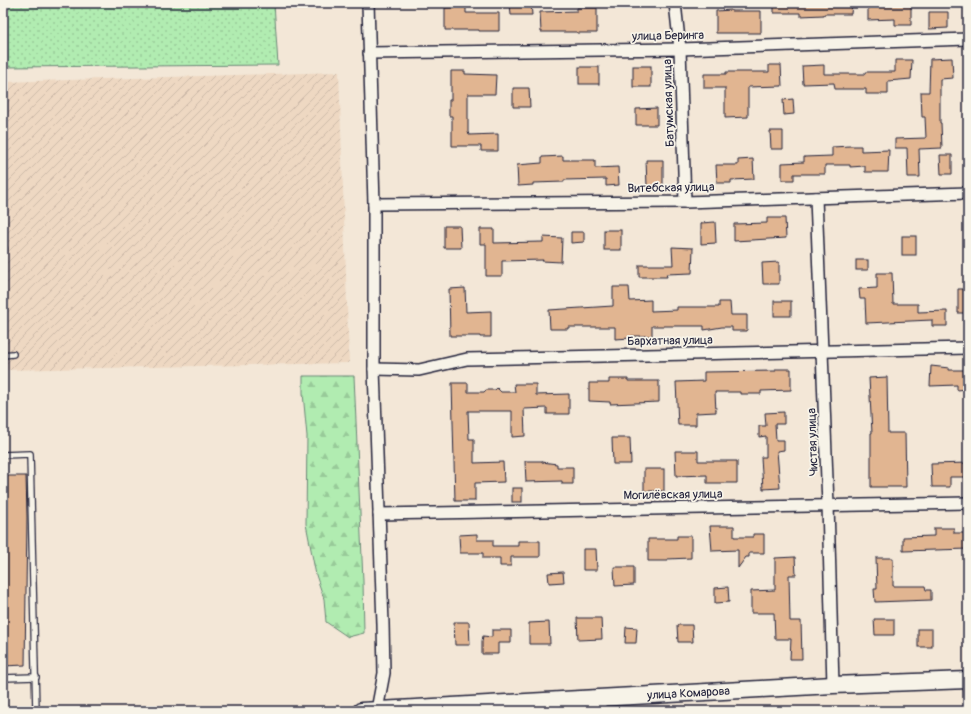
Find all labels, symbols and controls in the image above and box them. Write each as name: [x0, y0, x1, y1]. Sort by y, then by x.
street label: улица Беринга: [631, 28, 705, 44]
street label: Батумская улица: [660, 58, 678, 147]
street label: Витебская улица: [627, 180, 715, 196]
street label: Бархатная улица: [627, 333, 713, 349]
street label: Чистая улица: [804, 407, 822, 476]
street label: Могилёвская улица: [623, 487, 723, 503]
street label: улица Комарова: [646, 683, 731, 703]

